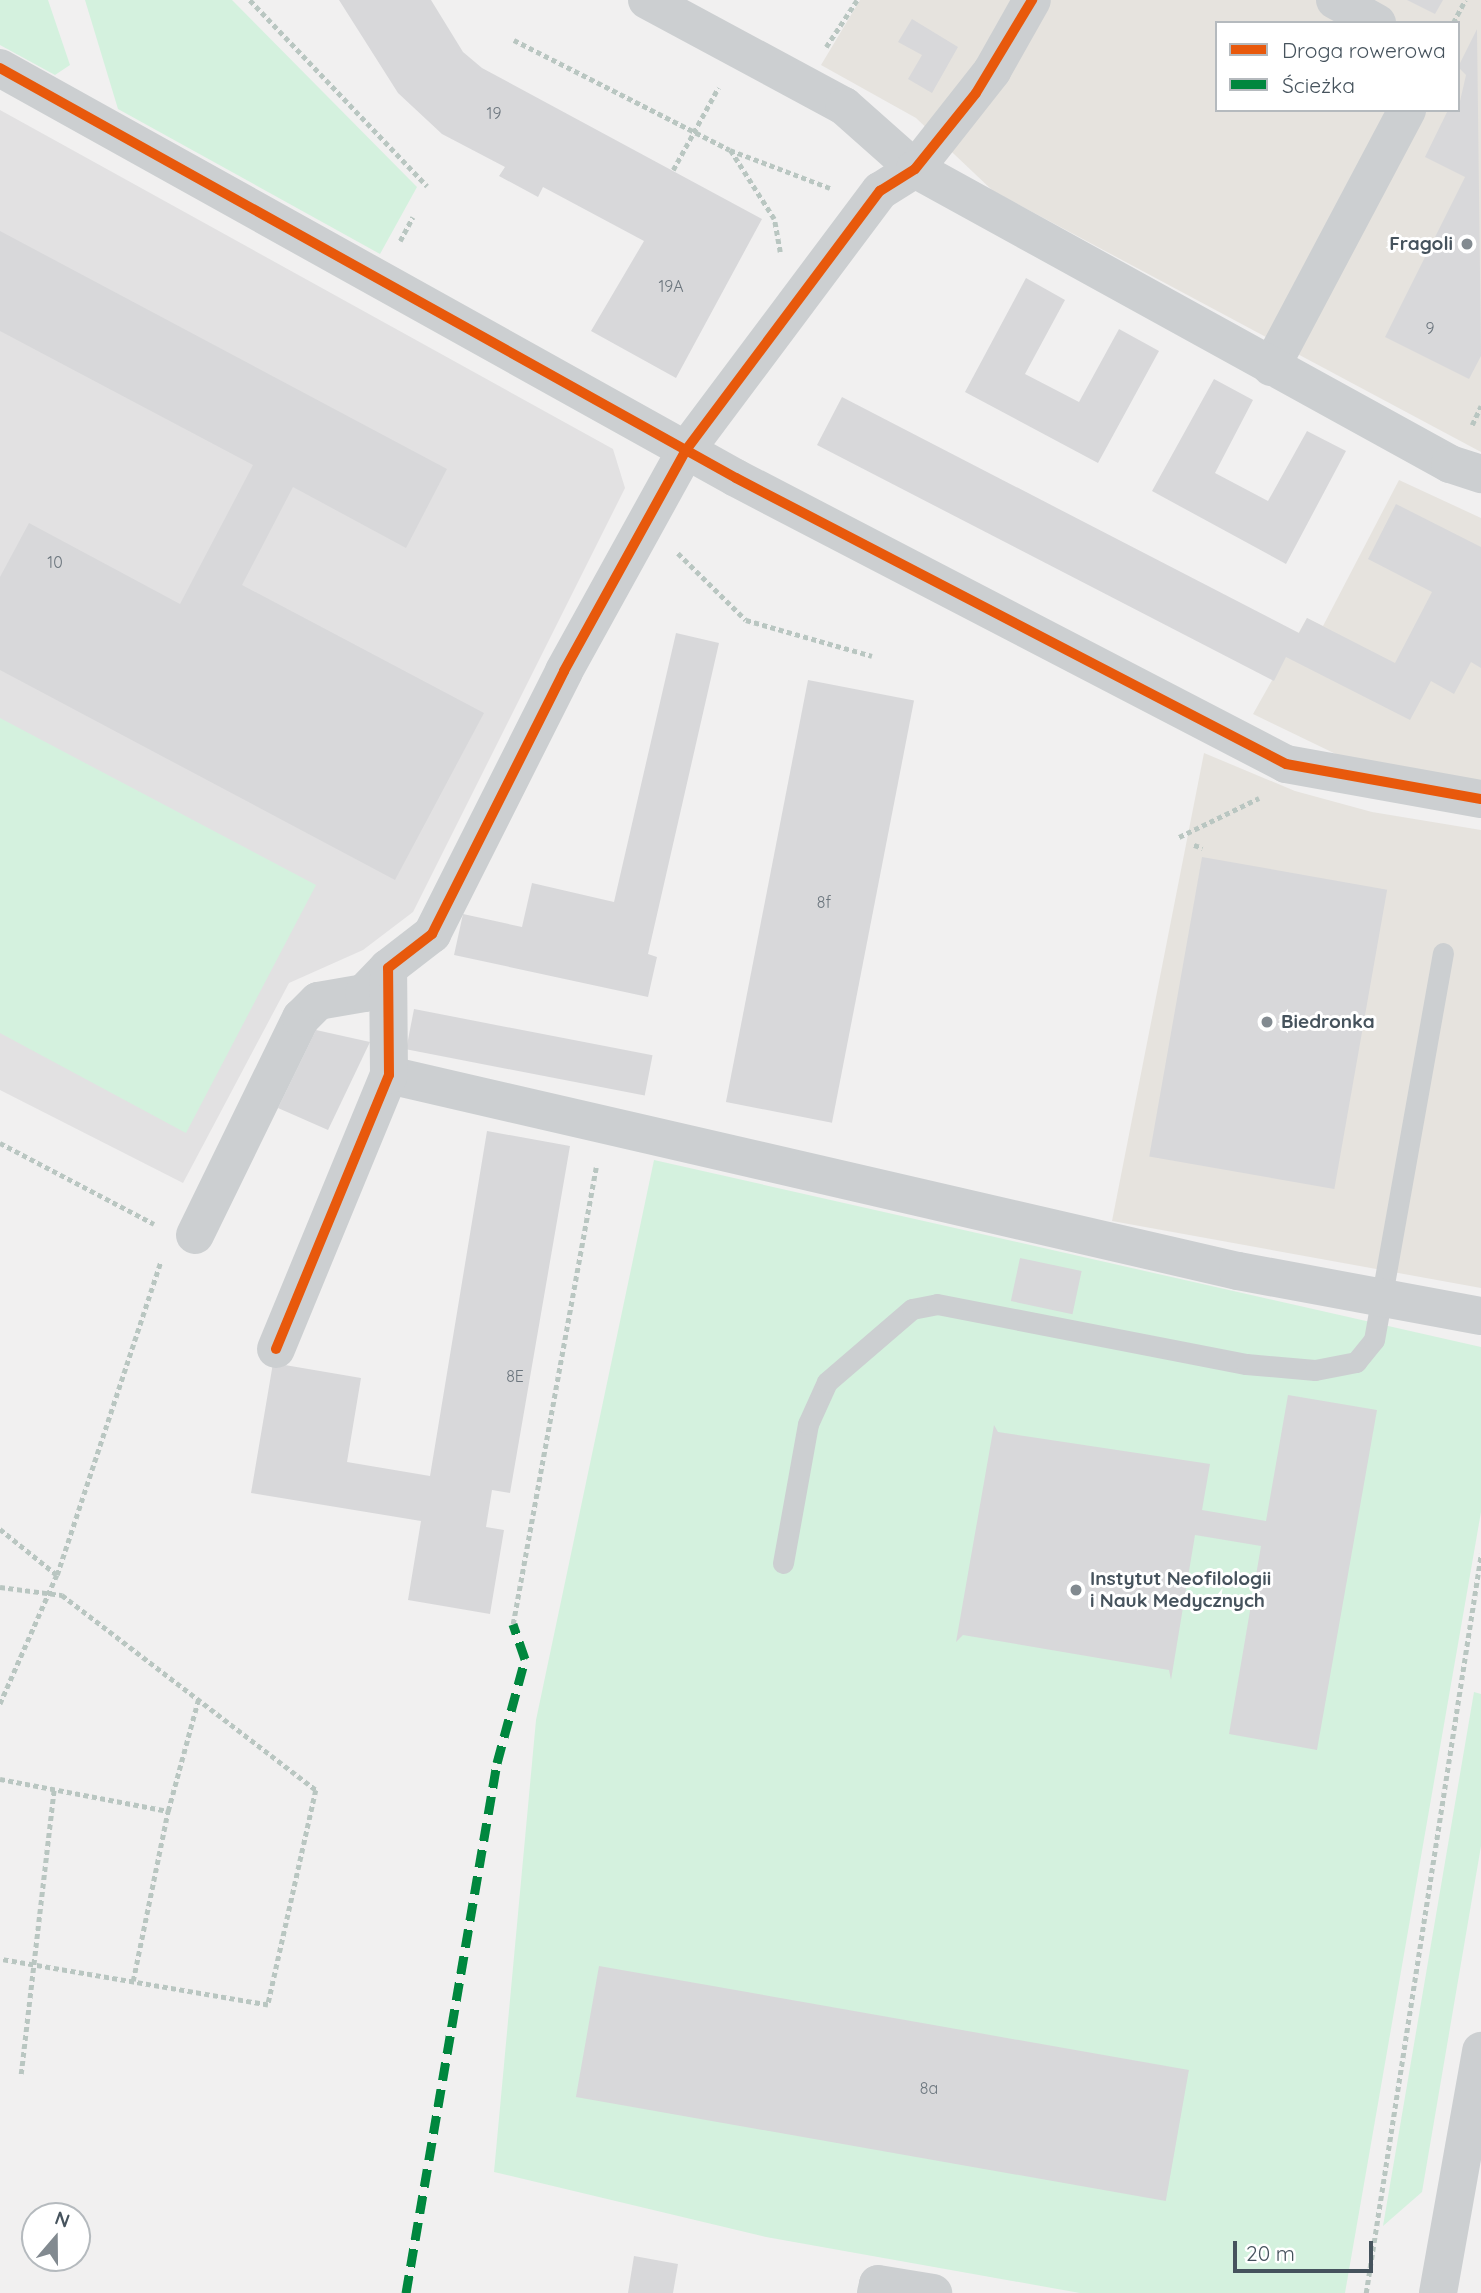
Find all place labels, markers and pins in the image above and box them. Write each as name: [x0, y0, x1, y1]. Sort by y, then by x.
place label: Fragoli: [1389, 233, 1453, 255]
marker: Fragoli: [1459, 236, 1475, 252]
place label: Biedronka: [1281, 1011, 1375, 1033]
marker: Biedronka: [1259, 1014, 1275, 1030]
place label: Instytut Neofilologii i Nauk Medycznych: [1090, 1568, 1271, 1612]
marker: Instytut Neofilologii i Nauk Medycznych: [1068, 1582, 1084, 1598]

